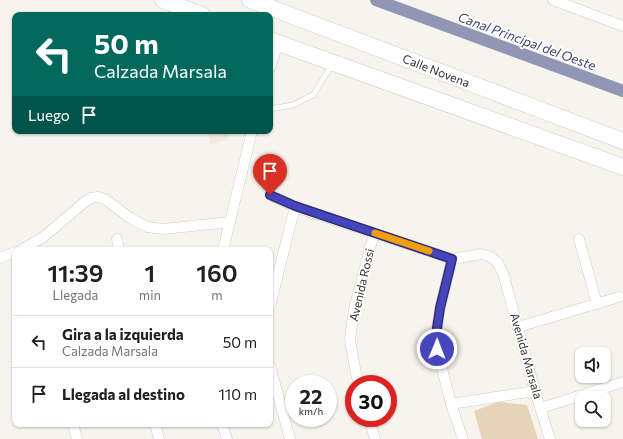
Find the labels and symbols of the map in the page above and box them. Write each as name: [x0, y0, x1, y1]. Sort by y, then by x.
water label: Canal Principal del Oeste: [456, 9, 598, 73]
street label: Calle Novena: [401, 51, 472, 89]
pin: [253, 154, 287, 195]
street label: Avenida Rossi: [346, 247, 376, 323]
street label: Avenida Marsala: [508, 311, 546, 400]
position arrow: [416, 328, 458, 370]
speed limit sign: 30: [345, 375, 397, 427]

